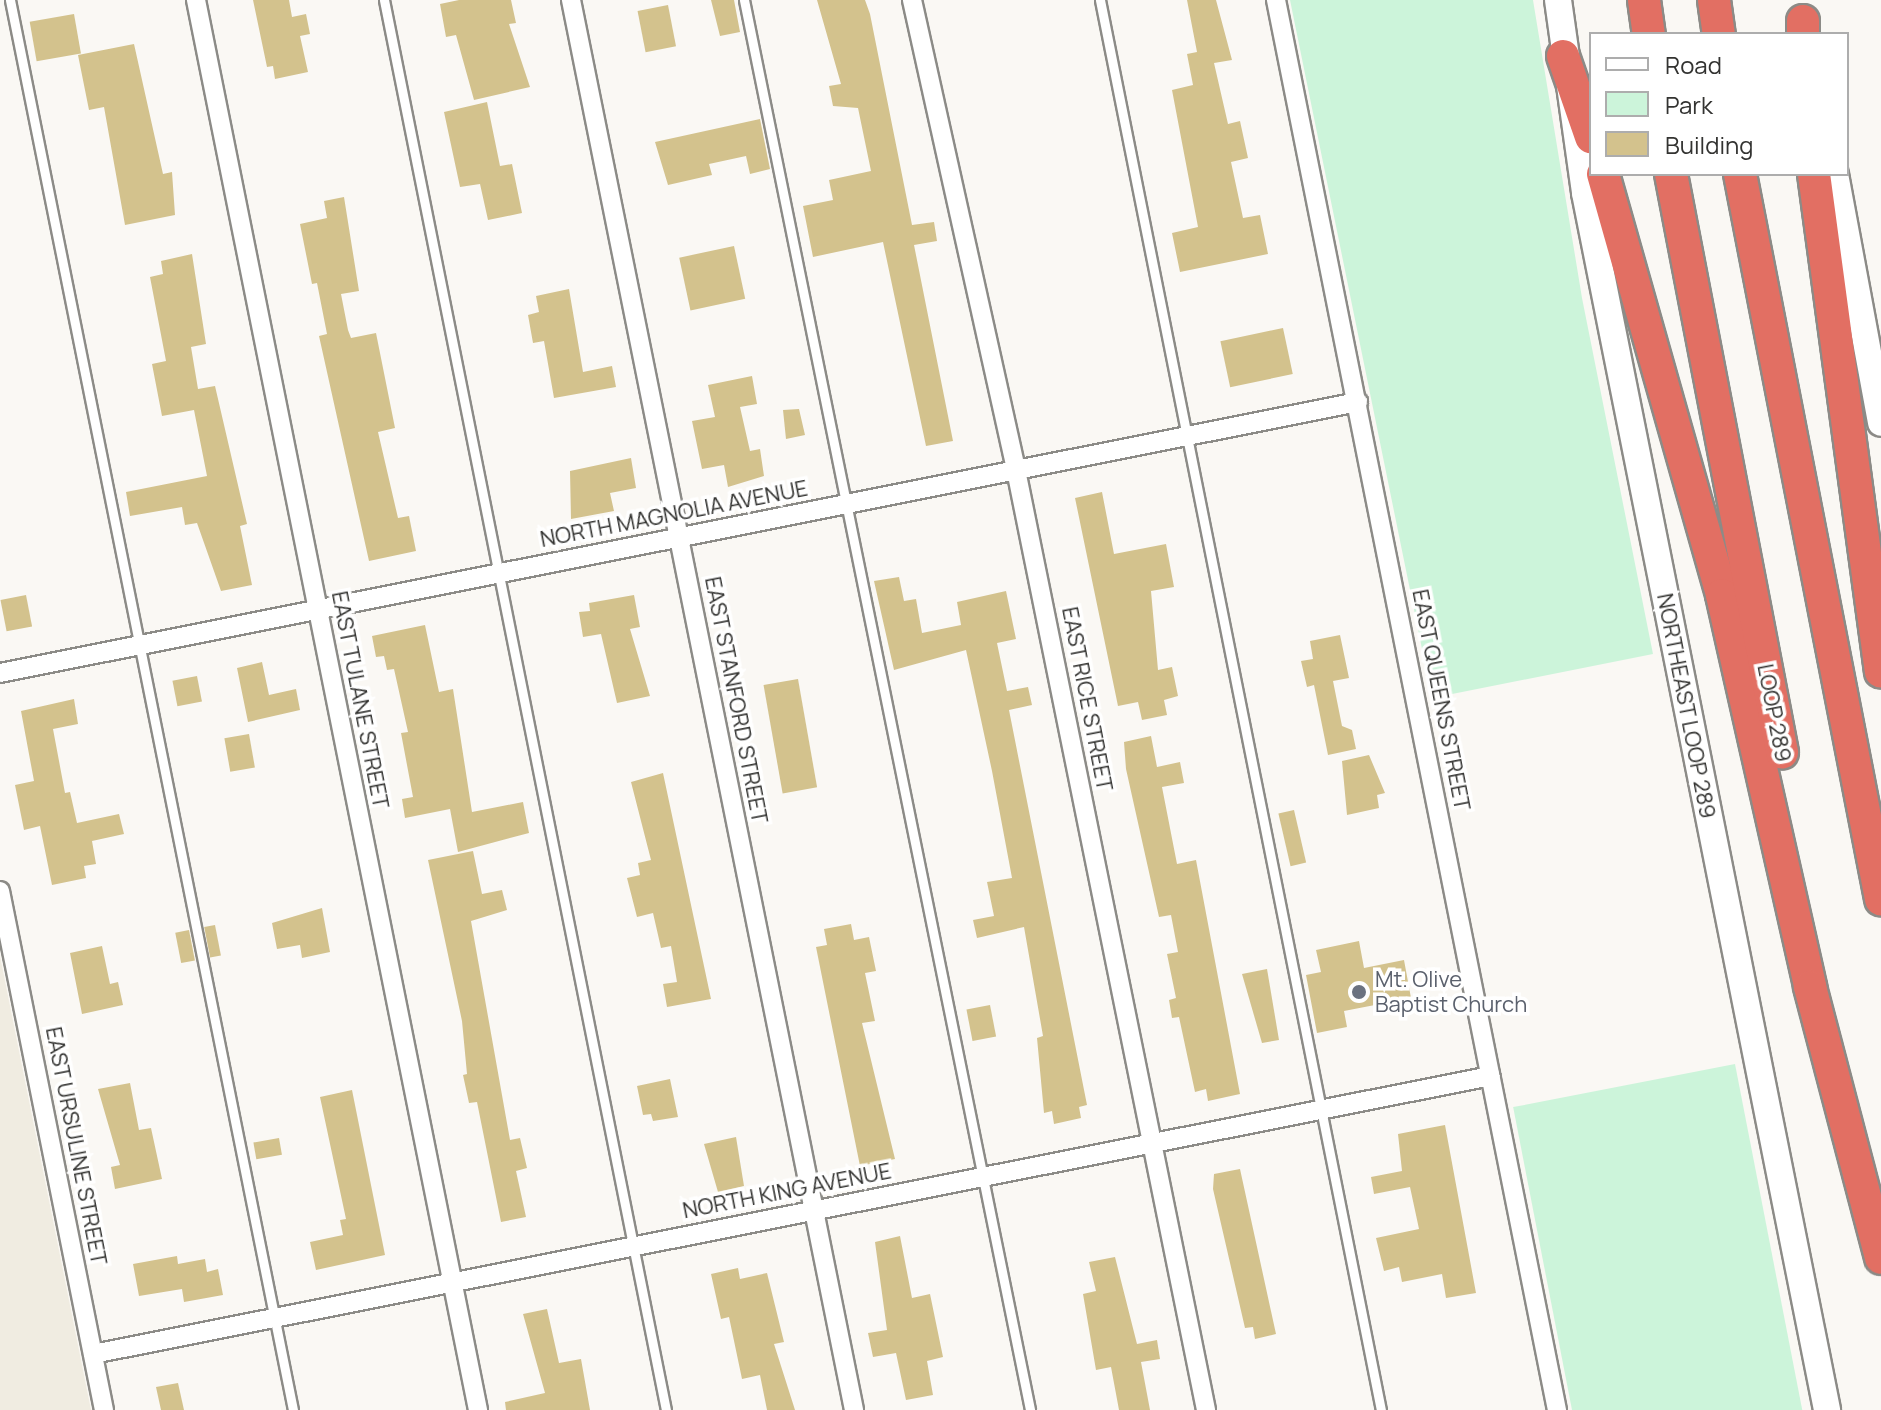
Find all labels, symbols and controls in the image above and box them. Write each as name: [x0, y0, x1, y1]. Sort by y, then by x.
legend: [1589, 32, 1849, 176]
text: Road: [1665, 48, 1722, 81]
text: Park: [1665, 88, 1713, 121]
text: Building: [1665, 128, 1753, 161]
street label: NORTH MAGNOLIA AVENUE: [538, 475, 810, 553]
street label: EAST STANFORD STREET: [699, 574, 773, 826]
street label: EAST QUEENS STREET: [1407, 587, 1475, 813]
street label: EAST TULANE STREET: [326, 589, 394, 811]
street label: NORTHEAST LOOP 289: [1651, 591, 1721, 821]
street label: EAST RICE STREET: [1056, 604, 1118, 794]
street label: LOOP 289: [1752, 662, 1796, 764]
place label: Mt. Olive Baptist Church: [1375, 966, 1527, 1018]
marker: Mt. Olive Baptist Church: [1350, 983, 1368, 1001]
street label: EAST URSULINE STREET: [40, 1024, 112, 1268]
street label: NORTH KING AVENUE: [681, 1158, 893, 1224]

